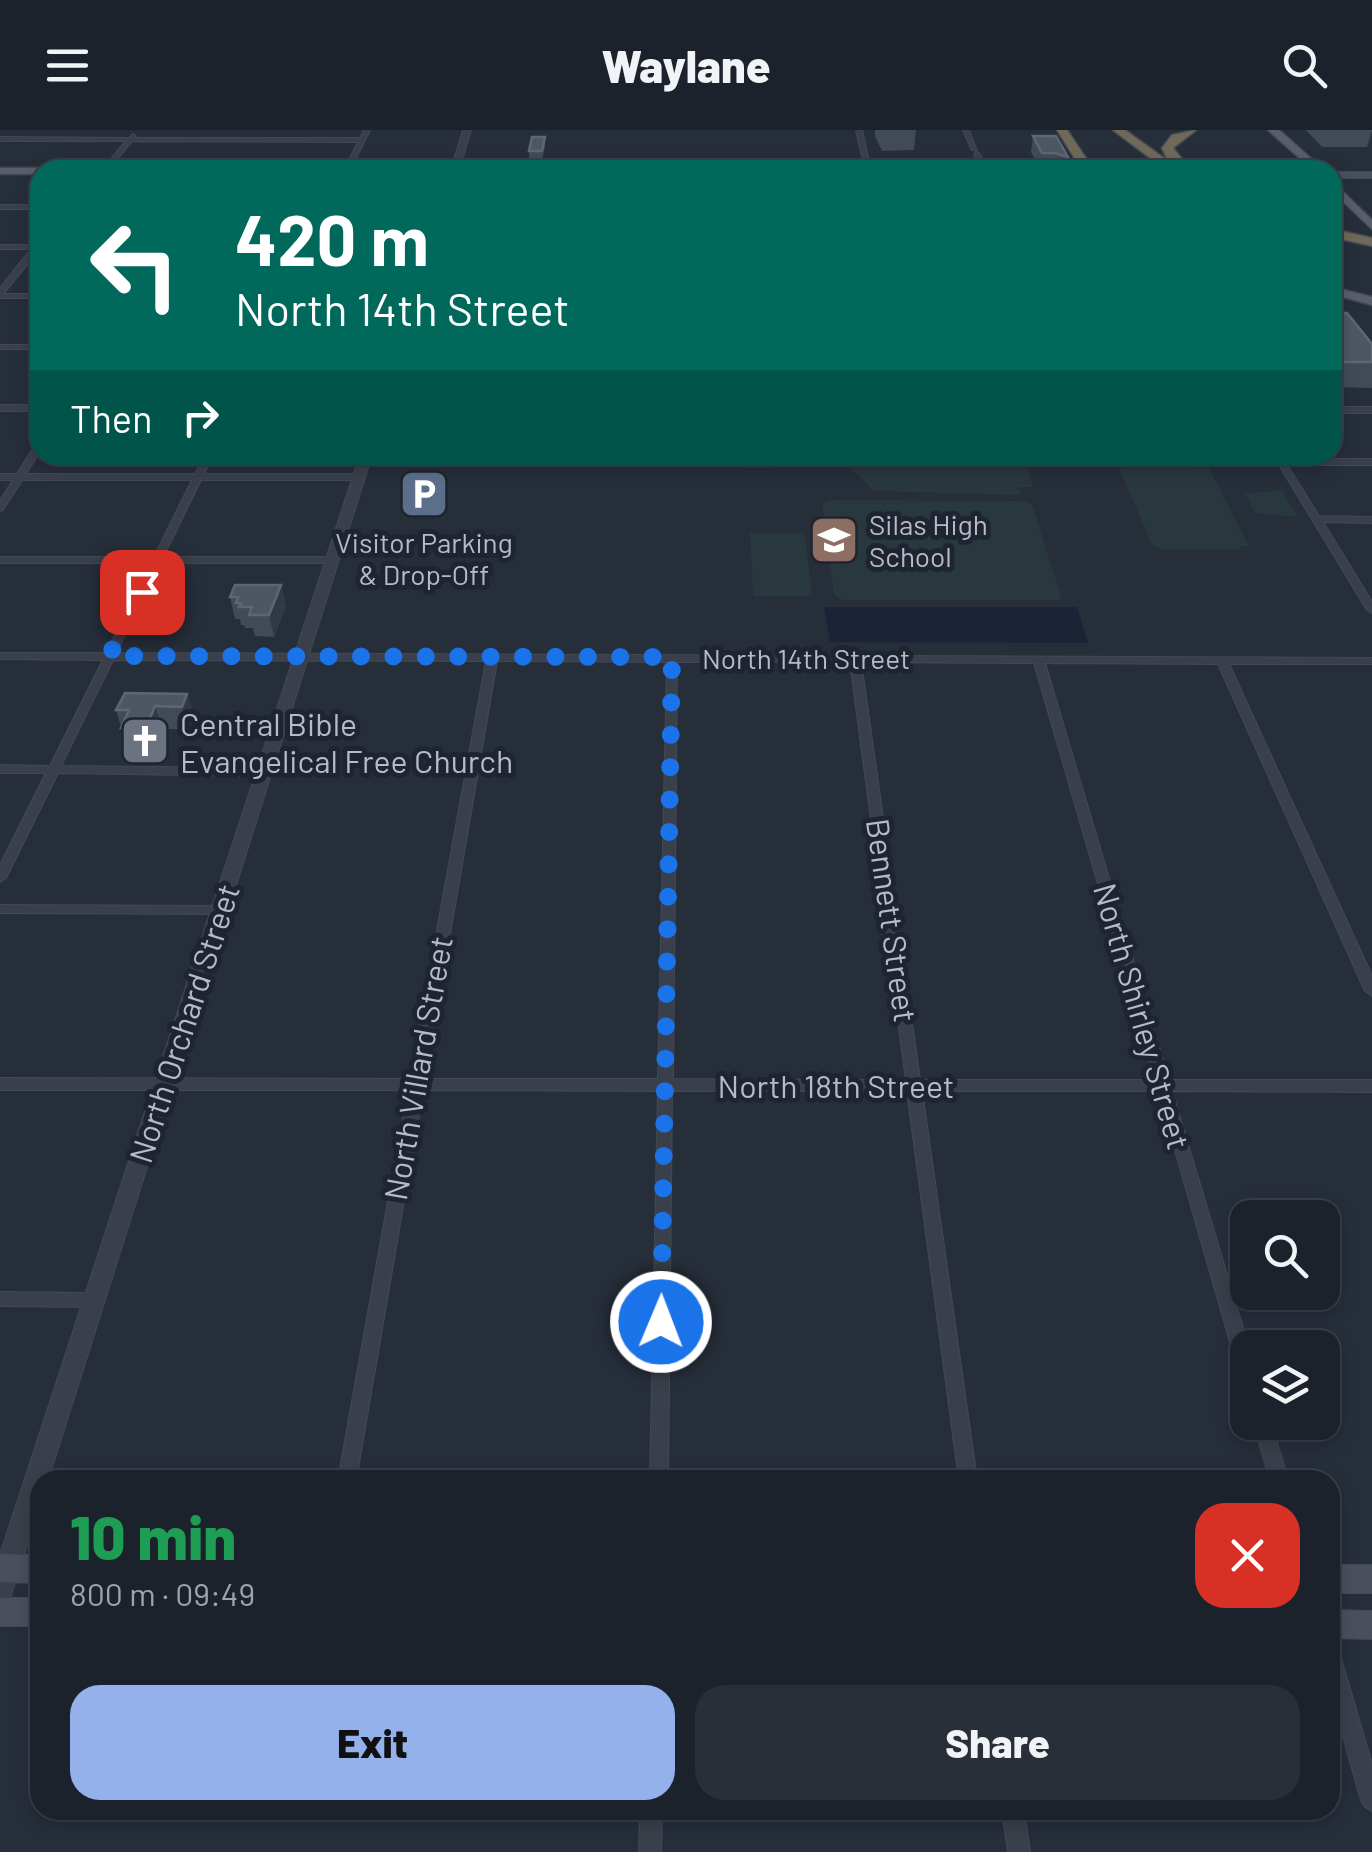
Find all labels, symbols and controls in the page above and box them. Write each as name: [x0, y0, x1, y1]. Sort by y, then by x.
icon: menu: [40, 38, 95, 93]
text: Waylane: [601, 38, 771, 92]
icon: search: [1277, 38, 1332, 93]
text: 420 m: [235, 196, 429, 280]
icon: left: [70, 200, 200, 330]
text: North 14th Street: [235, 281, 570, 335]
icon: right: [173, 390, 228, 445]
text: Then: [70, 395, 153, 441]
parking icon: Visitor Parking & Drop-Off: [398, 468, 450, 520]
place label: Silas High School: [869, 507, 988, 573]
school or university icon: Silas High School: [808, 514, 860, 566]
place label: Visitor Parking & Drop-Off: [335, 525, 513, 591]
pin: [100, 550, 185, 635]
icon: arrive: [115, 565, 170, 620]
street label: North 14th Street: [702, 641, 910, 675]
place label: Central Bible Evangelical Free Church: [180, 704, 513, 779]
church icon: Central Bible Evangelical Free Church: [119, 715, 171, 767]
street label: Bennett Street: [860, 816, 926, 1024]
street label: North Orchard Street: [120, 879, 246, 1167]
street label: North Shirley Street: [1087, 879, 1199, 1153]
street label: North Villard Street: [375, 933, 459, 1203]
street label: North 18th Street: [718, 1066, 955, 1104]
map controls: [1230, 1200, 1340, 1440]
button: search: [1230, 1200, 1340, 1310]
position arrow: [609, 1270, 713, 1374]
button: layers: [1230, 1330, 1340, 1440]
text: 10 min: [70, 1500, 236, 1572]
button: close: [1195, 1503, 1300, 1608]
text: 800 m · 09:49: [70, 1574, 255, 1612]
button: Exit: [70, 1685, 675, 1800]
button: Share: [695, 1685, 1300, 1800]

